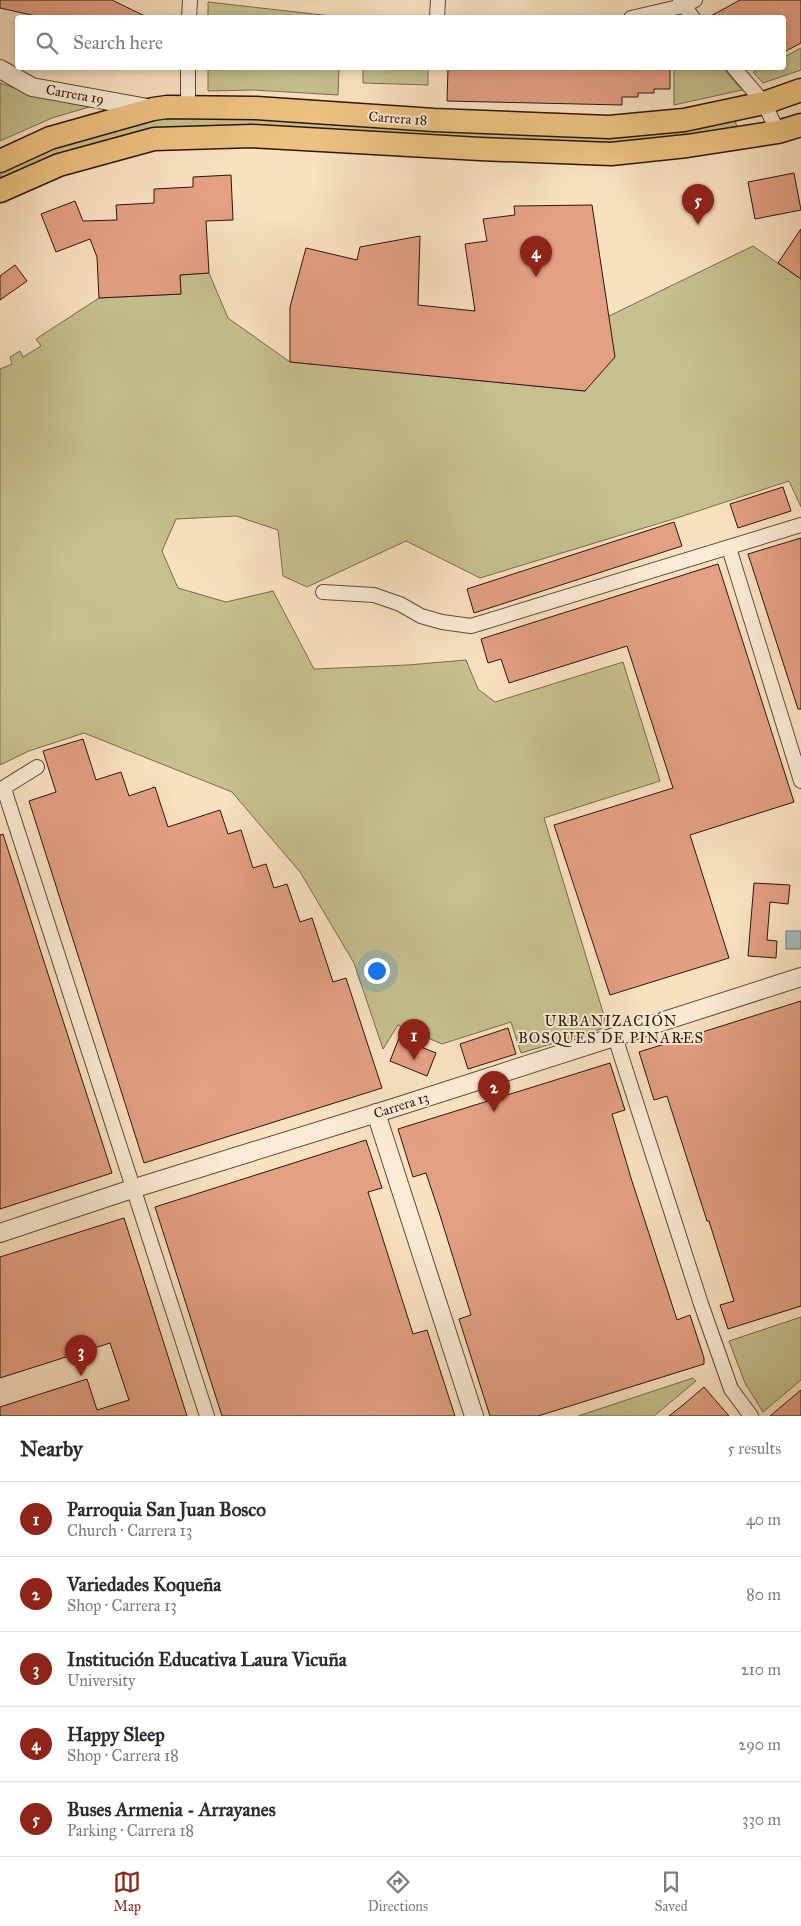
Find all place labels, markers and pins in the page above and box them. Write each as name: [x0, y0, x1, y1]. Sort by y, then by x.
pin: 5: [682, 184, 714, 225]
pin: 4: [520, 236, 552, 277]
pin: 1: [398, 1019, 430, 1060]
pin: 2: [478, 1071, 510, 1112]
pin: 3: [65, 1335, 97, 1376]

